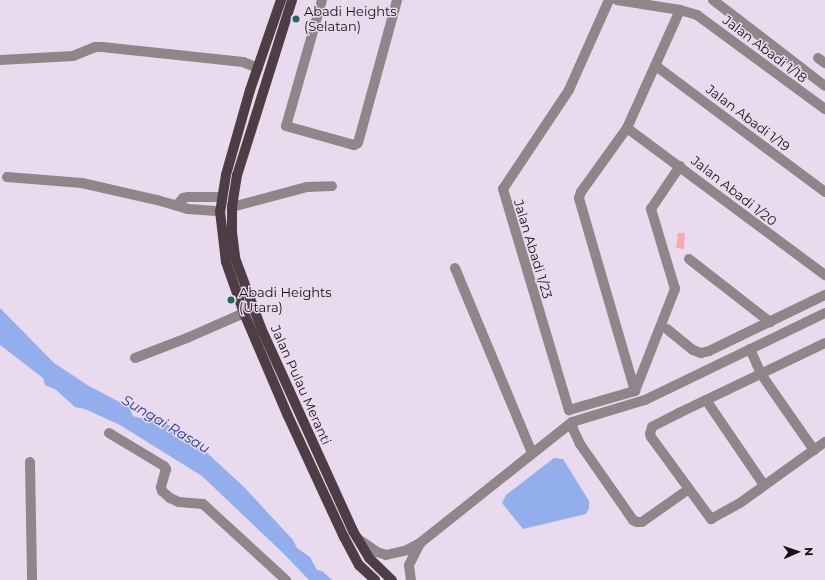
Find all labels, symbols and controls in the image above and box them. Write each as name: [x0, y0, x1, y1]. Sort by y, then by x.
place label: Abadi Heights (Selatan): [304, 4, 397, 35]
street label: Jalan Abadi 1/18: [720, 12, 810, 86]
marker: Abadi Heights (Selatan): [291, 14, 301, 24]
street label: Jalan Abadi 1/19: [703, 81, 793, 155]
street label: Jalan Abadi 1/20: [688, 153, 780, 229]
street label: Jalan Abadi 1/23: [511, 198, 555, 300]
place label: Abadi Heights (Utara): [239, 285, 332, 316]
marker: Abadi Heights (Utara): [226, 295, 236, 305]
street label: Jalan Pulau Meranti: [268, 323, 334, 447]
water label: Sungai Rasau: [119, 391, 213, 457]
north arrow: [777, 532, 817, 572]
text: N: [802, 547, 816, 556]

